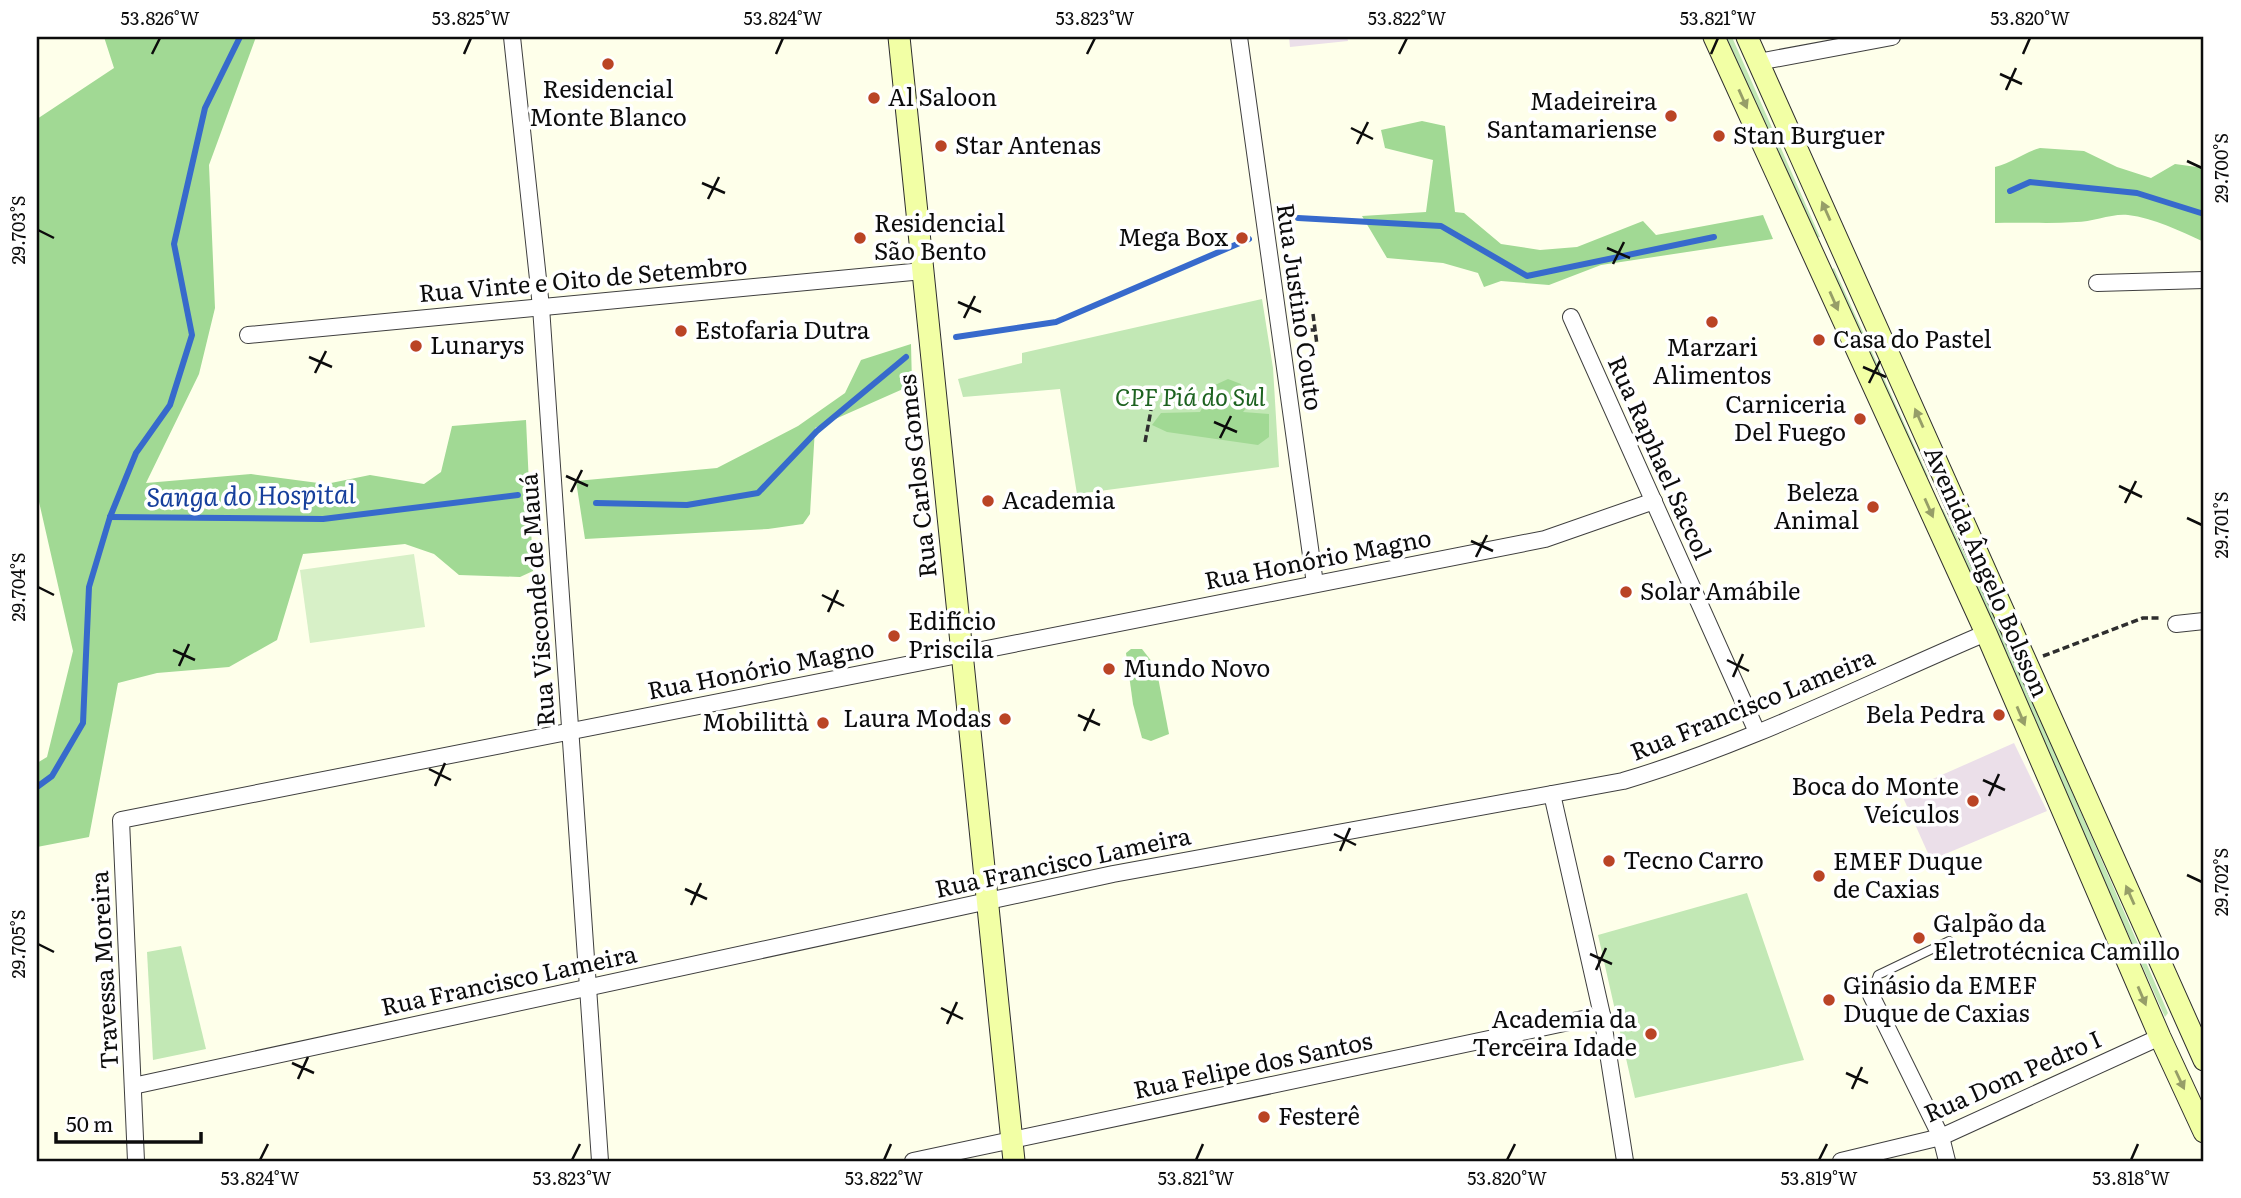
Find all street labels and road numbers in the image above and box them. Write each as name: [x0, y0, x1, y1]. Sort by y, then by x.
street label: Rua Justino Couto: [1270, 201, 1333, 413]
street label: Rua Vinte e Oito de Setembro: [417, 246, 749, 309]
street label: Rua Raphael Saccol: [1601, 350, 1722, 564]
street label: Rua Carlos Gomes: [887, 373, 944, 580]
street label: Avenida Ângelo Bolsson: [1917, 440, 2059, 702]
street label: Rua Visconde de Mauá: [509, 472, 562, 728]
street label: Rua Honório Magno: [1201, 518, 1434, 597]
street label: Rua Honório Magno: [644, 628, 877, 707]
street label: Rua Francisco Lameira: [1625, 638, 1880, 768]
street label: Rua Francisco Lameira: [931, 816, 1194, 905]
street label: Travessa Moreira: [80, 870, 125, 1070]
street label: Rua Francisco Lameira: [377, 934, 640, 1023]
street label: Rua Dom Pedro I: [1918, 1020, 2106, 1130]
street label: Rua Felipe dos Santos: [1130, 1021, 1375, 1106]

